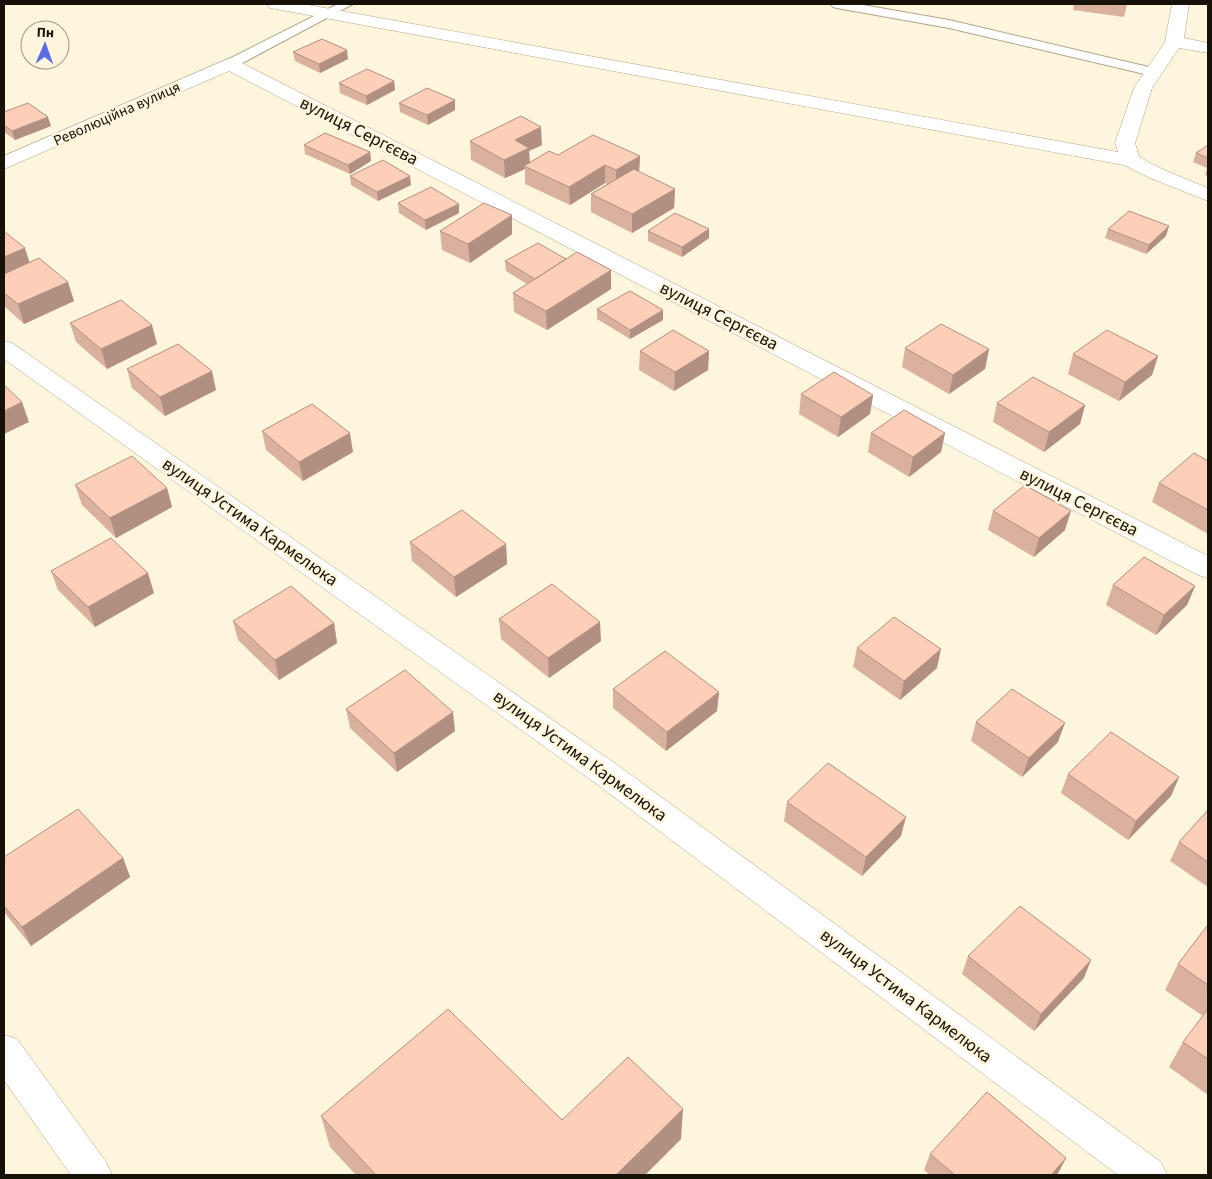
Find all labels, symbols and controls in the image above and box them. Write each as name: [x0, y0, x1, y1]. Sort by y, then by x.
north arrow: [20, 20, 70, 70]
text: Пн: [36, 23, 54, 43]
street label: Революційна вулиця: [50, 77, 184, 151]
street label: вулиця Сергєєва: [295, 90, 423, 172]
street label: вулиця Сергєєва: [655, 275, 783, 357]
street label: вулиця Устима Кармелюка: [157, 452, 343, 592]
street label: вулиця Сергєєва: [1015, 461, 1143, 543]
street label: вулиця Устима Кармелюка: [488, 684, 672, 828]
street label: вулиця Устима Кармелюка: [815, 923, 997, 1069]

